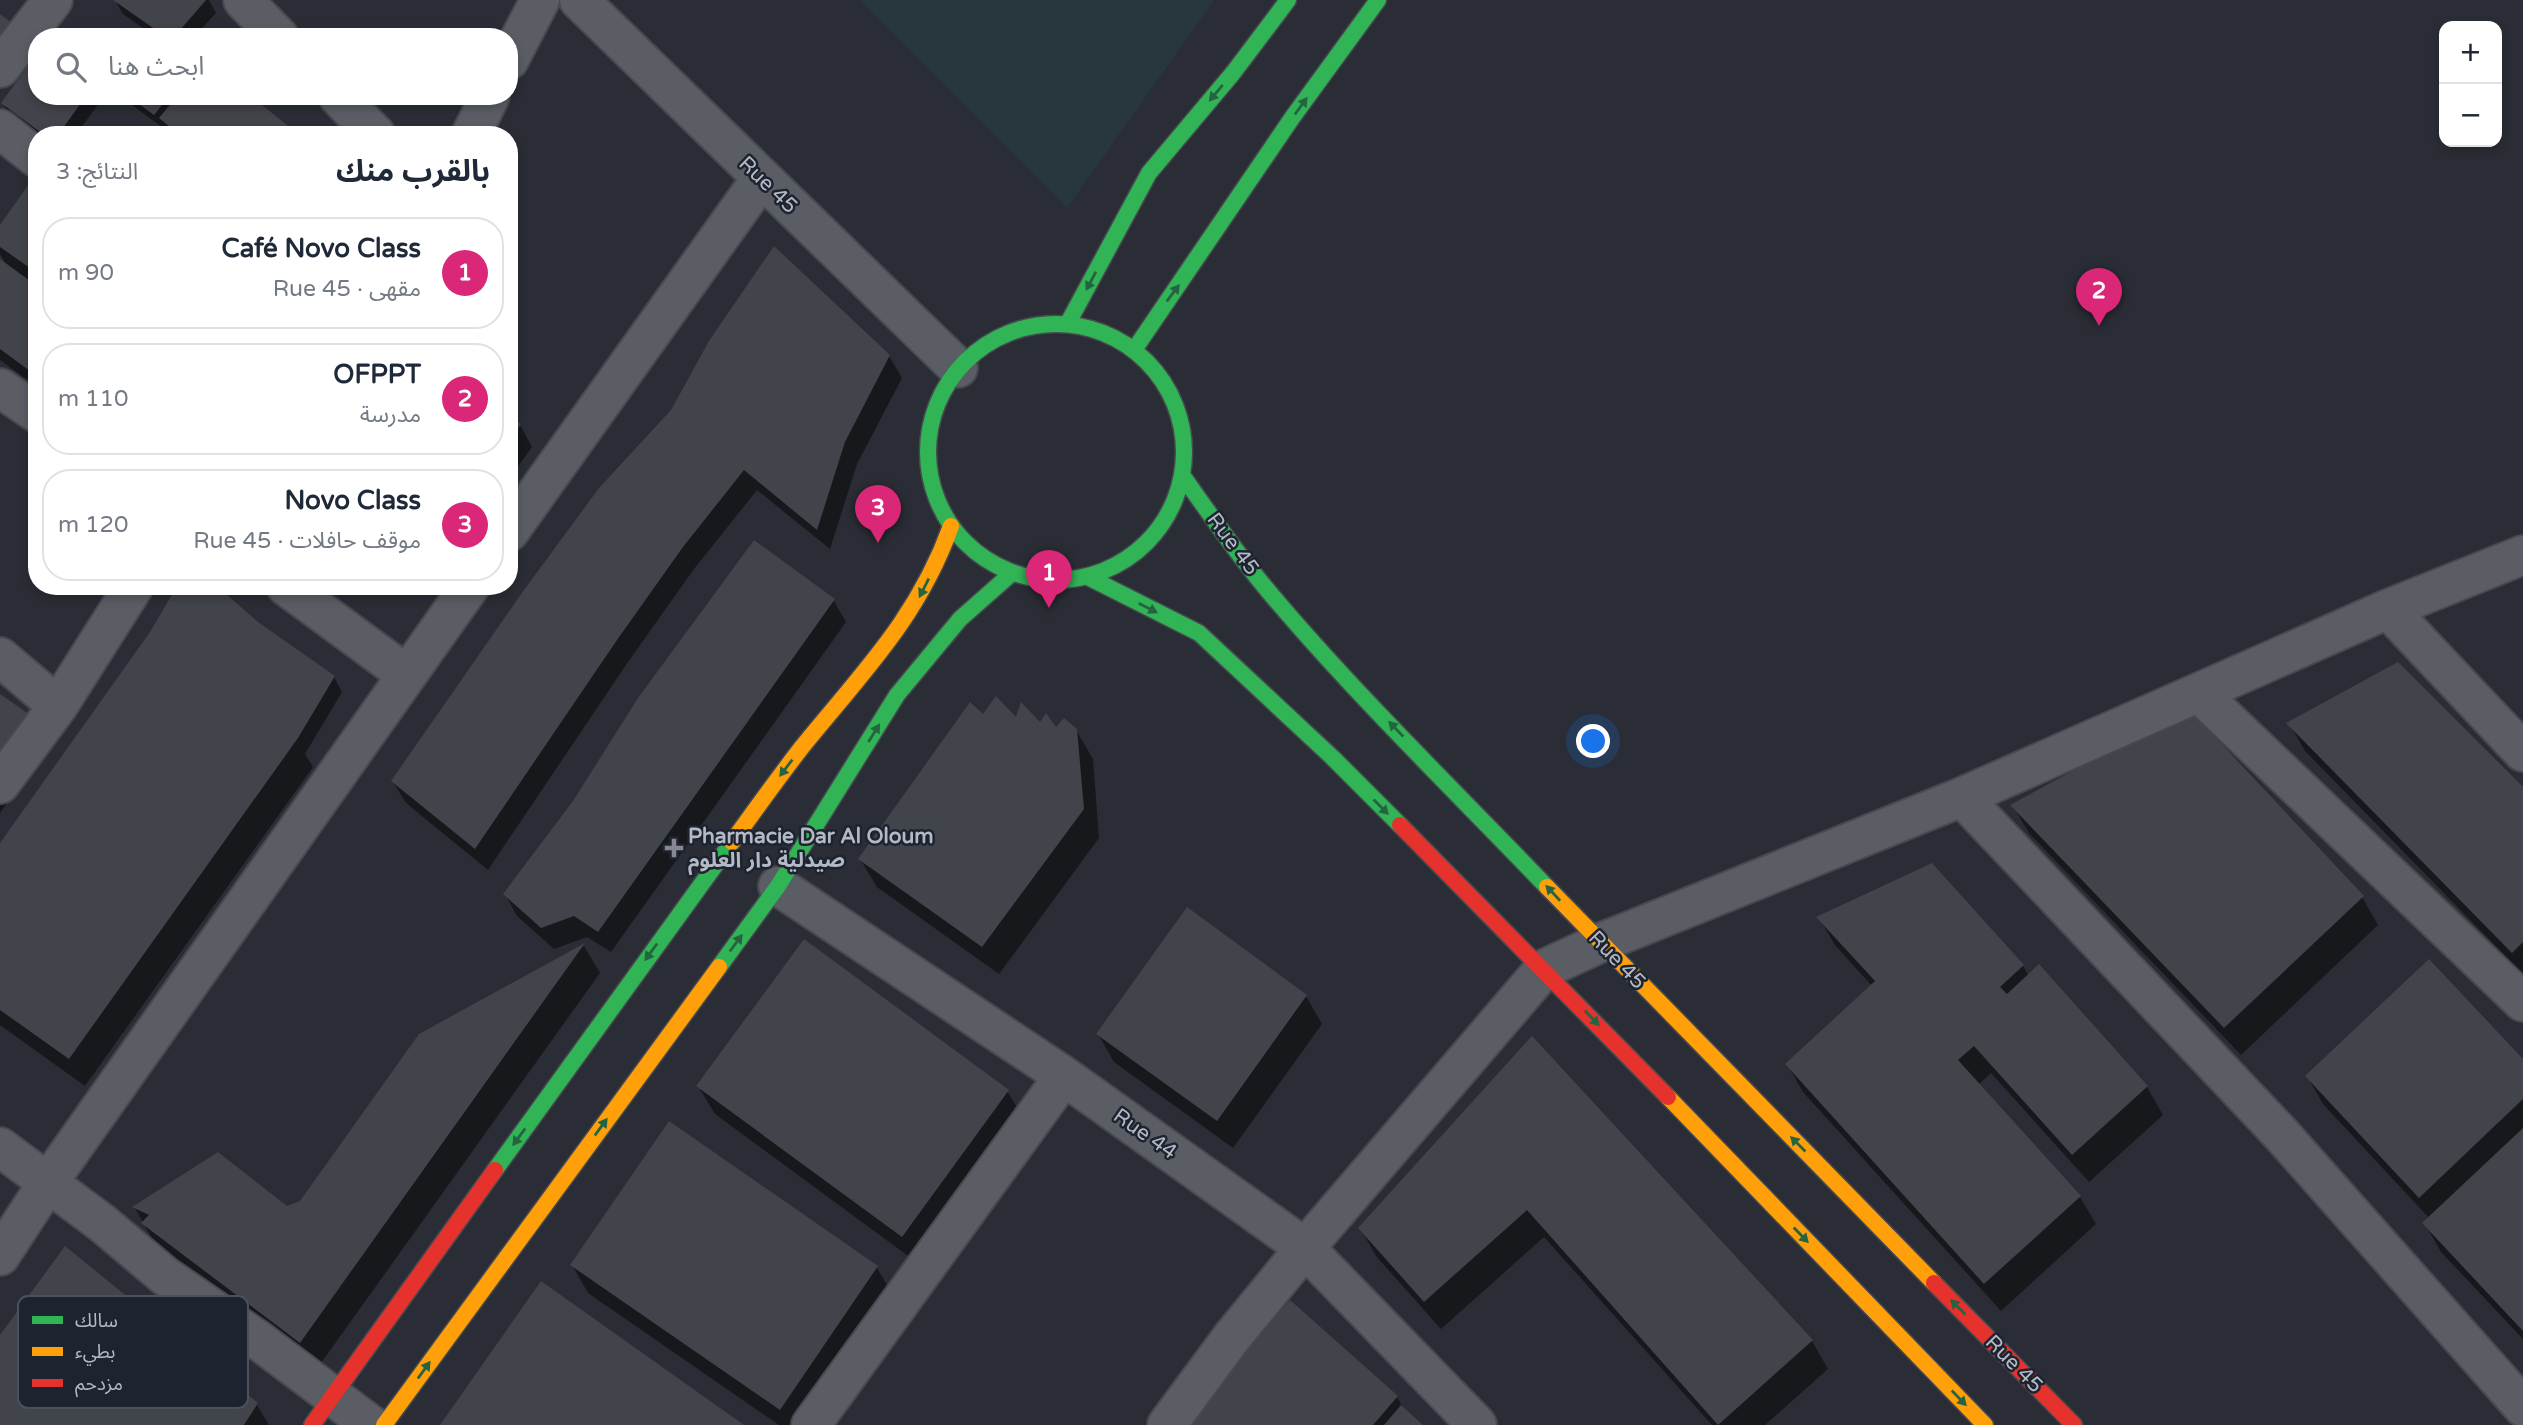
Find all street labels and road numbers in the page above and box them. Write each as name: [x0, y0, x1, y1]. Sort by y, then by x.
street label: Rue 45: [734, 151, 802, 219]
street label: Rue 45: [1202, 508, 1264, 580]
street label: Rue 45: [1583, 926, 1651, 994]
street label: Rue 44: [1109, 1103, 1181, 1165]
street label: Rue 45: [1980, 1330, 2048, 1398]

